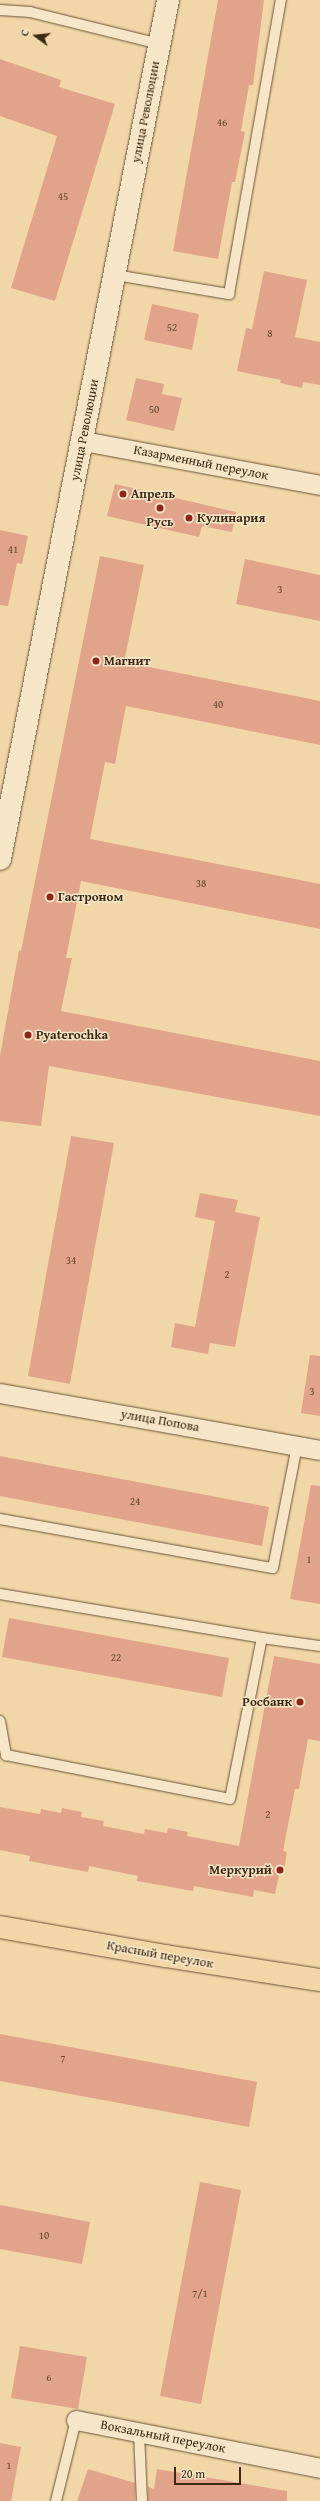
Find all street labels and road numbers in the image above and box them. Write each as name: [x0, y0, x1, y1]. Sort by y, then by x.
street label: улица Революции: [128, 60, 164, 164]
street label: улица Революции: [67, 378, 103, 482]
street label: Казарменный переулок: [132, 442, 270, 484]
street label: улица Попова: [120, 1406, 200, 1436]
street label: Красный переулок: [105, 1938, 215, 1972]
street label: Вокзальный переулок: [99, 2417, 227, 2457]

